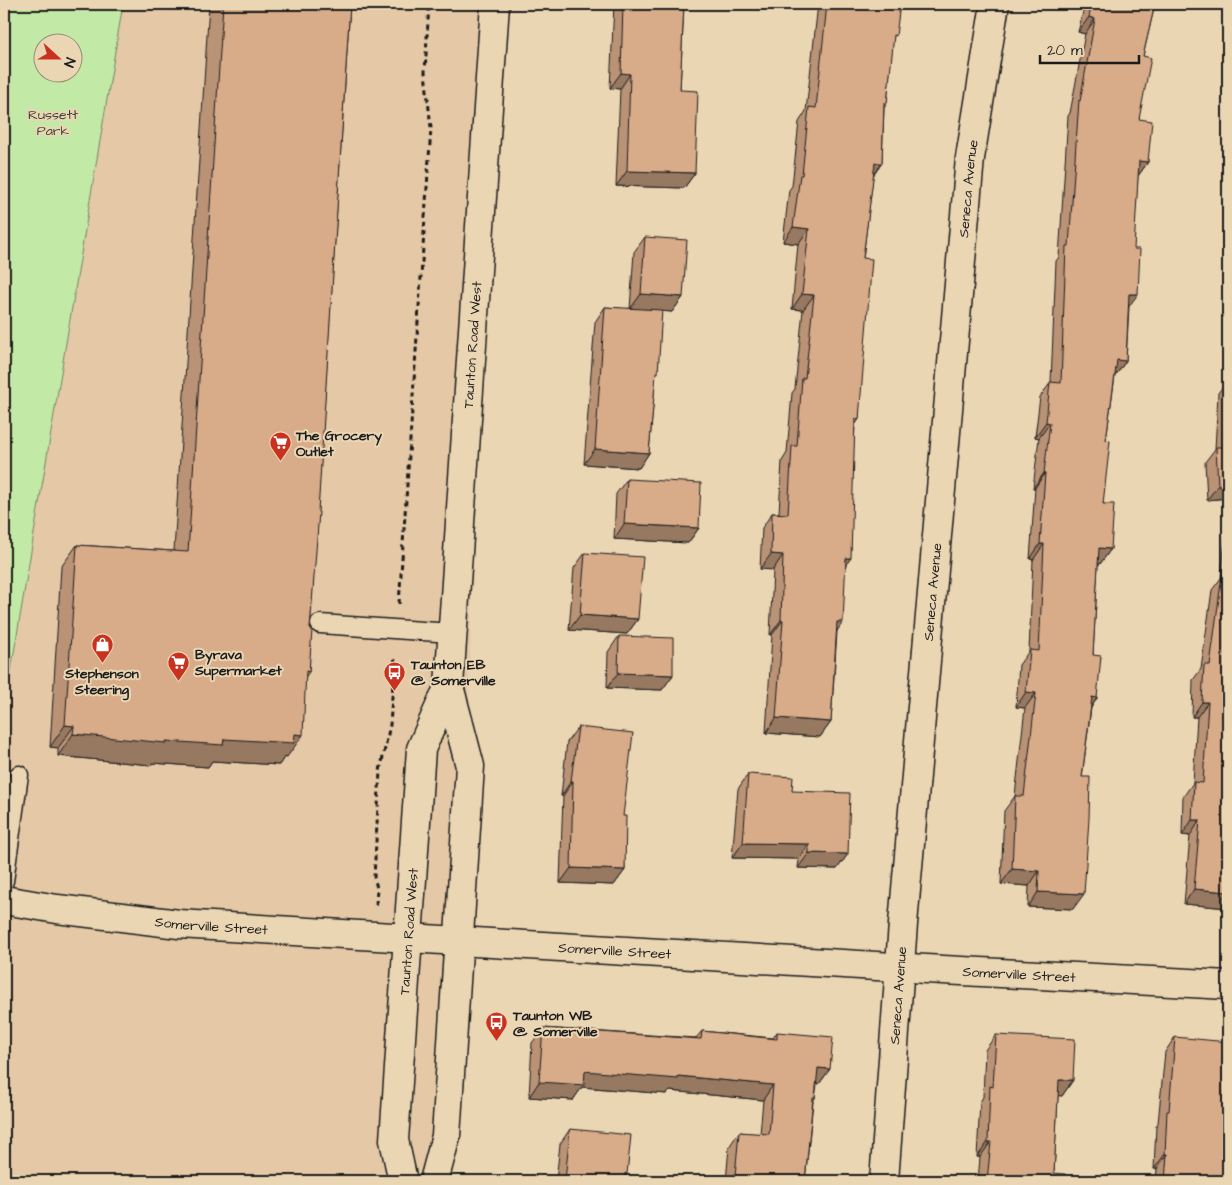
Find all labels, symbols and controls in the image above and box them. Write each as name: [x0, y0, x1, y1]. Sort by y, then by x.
north arrow: [32, 32, 82, 82]
scale bar: [1040, 32, 1138, 64]
text: 20 m: [1047, 40, 1083, 61]
text: N: [58, 55, 80, 70]
park label: Russett Park: [28, 105, 78, 141]
street label: Seneca Avenue: [954, 138, 984, 238]
street label: Taunton Road West: [459, 280, 487, 409]
place label: The Grocery Outlet: [295, 426, 382, 462]
supermarket icon: The Grocery Outlet: [268, 431, 292, 462]
street label: Seneca Avenue: [919, 542, 947, 642]
shop icon: Stephenson Steering: [90, 633, 114, 664]
place label: Byrava Supermarket: [194, 645, 282, 681]
supermarket icon: Byrava Supermarket: [167, 650, 191, 681]
place label: Taunton EB @ Somerville: [410, 655, 496, 691]
bus stop icon: Taunton EB @ Somerville: [383, 660, 407, 691]
place label: Stephenson Steering: [64, 664, 139, 701]
street label: Taunton Road West: [395, 867, 424, 996]
street label: Somerville Street: [154, 912, 269, 940]
street label: Somerville Street: [558, 938, 672, 965]
street label: Seneca Avenue: [885, 945, 912, 1045]
street label: Somerville Street: [962, 962, 1076, 988]
place label: Taunton WB @ Somerville: [512, 1006, 598, 1042]
bus stop icon: Taunton WB @ Somerville: [485, 1011, 509, 1042]

